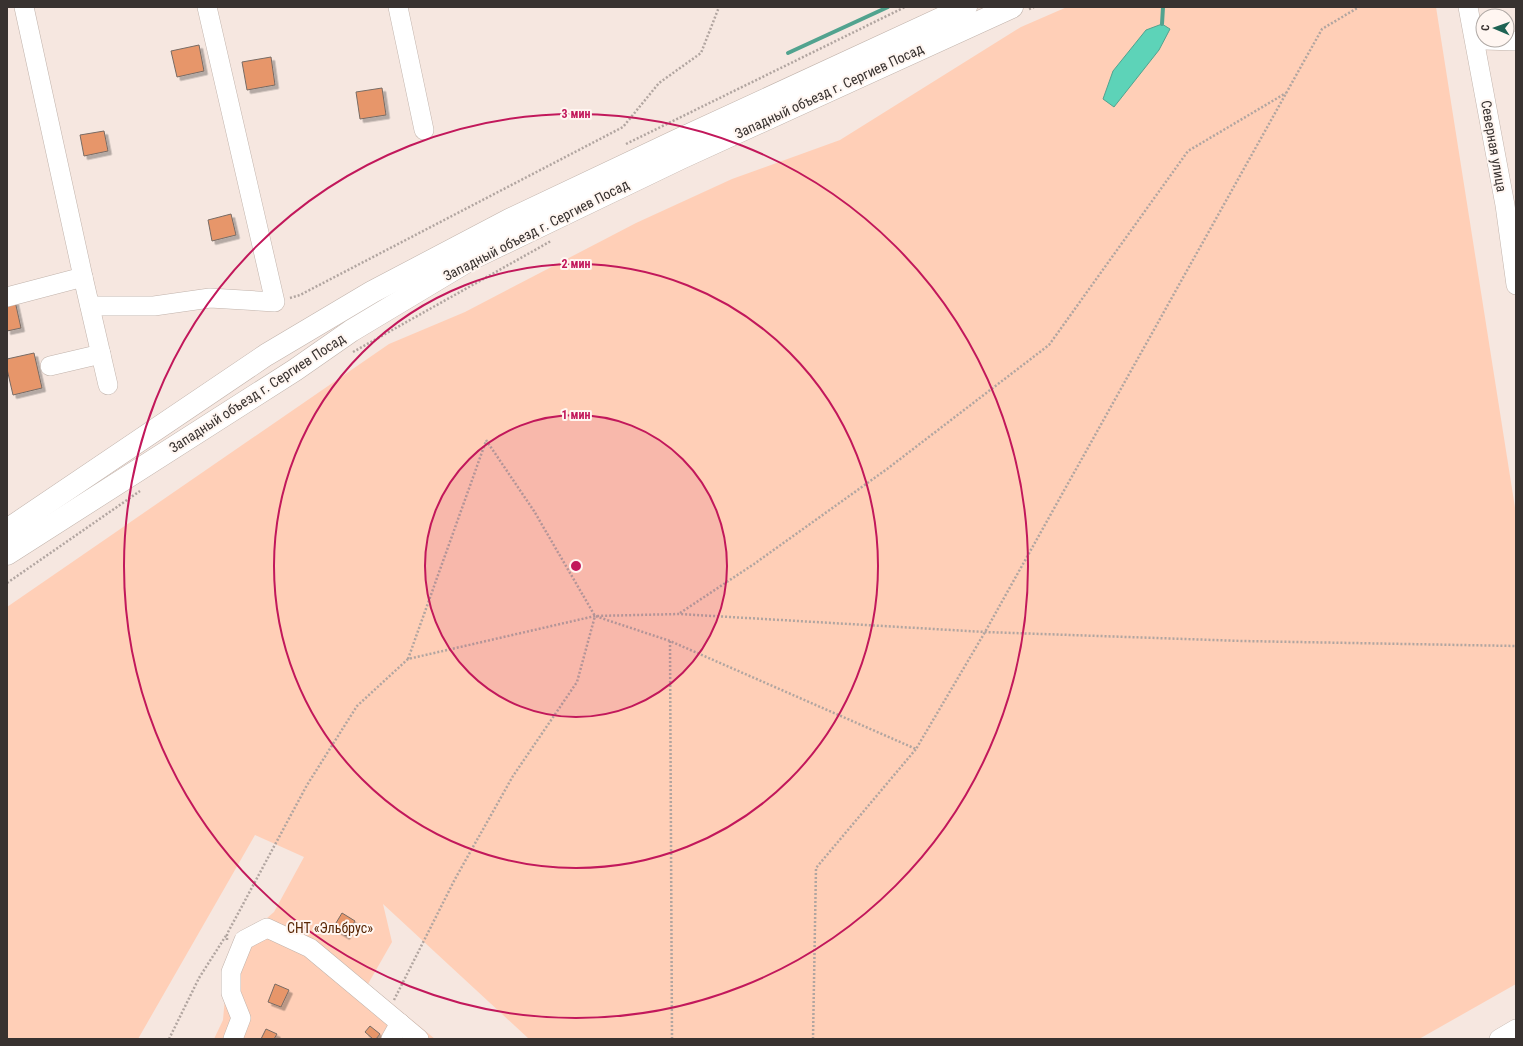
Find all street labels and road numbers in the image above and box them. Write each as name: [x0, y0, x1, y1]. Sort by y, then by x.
street label: Западный объезд г. Сергиев Посад: [732, 40, 926, 142]
street label: Северная улица: [1478, 99, 1510, 193]
street label: Западный объезд г. Сергиев Посад: [440, 176, 632, 284]
street label: Западный объезд г. Сергиев Посад: [166, 330, 348, 456]

